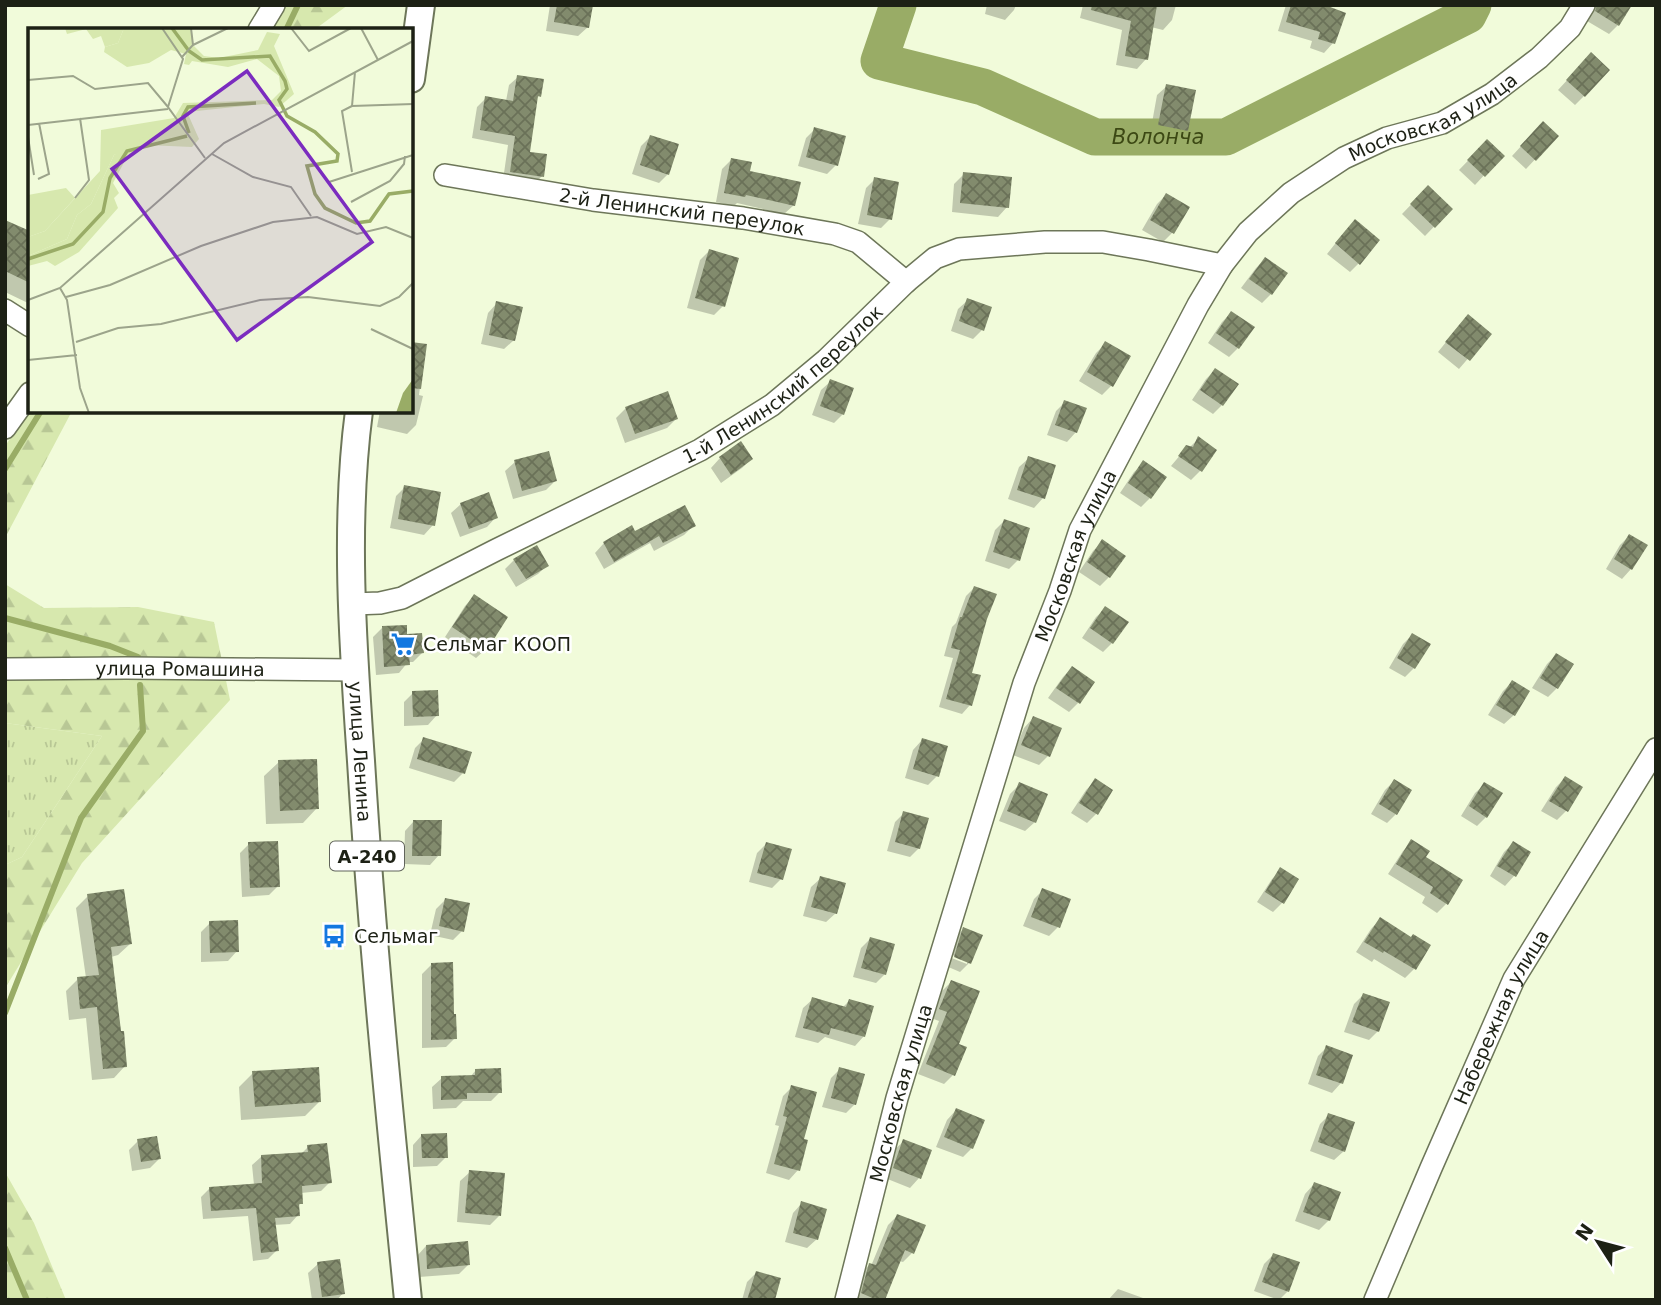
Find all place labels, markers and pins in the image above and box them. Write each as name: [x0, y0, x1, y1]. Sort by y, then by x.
supermarket icon: Сельмаг КООП: [389, 630, 417, 658]
place label: Сельмаг КООП: [423, 633, 571, 655]
bus stop icon: Сельмаг: [320, 922, 348, 950]
place label: Сельмаг: [354, 925, 438, 947]

